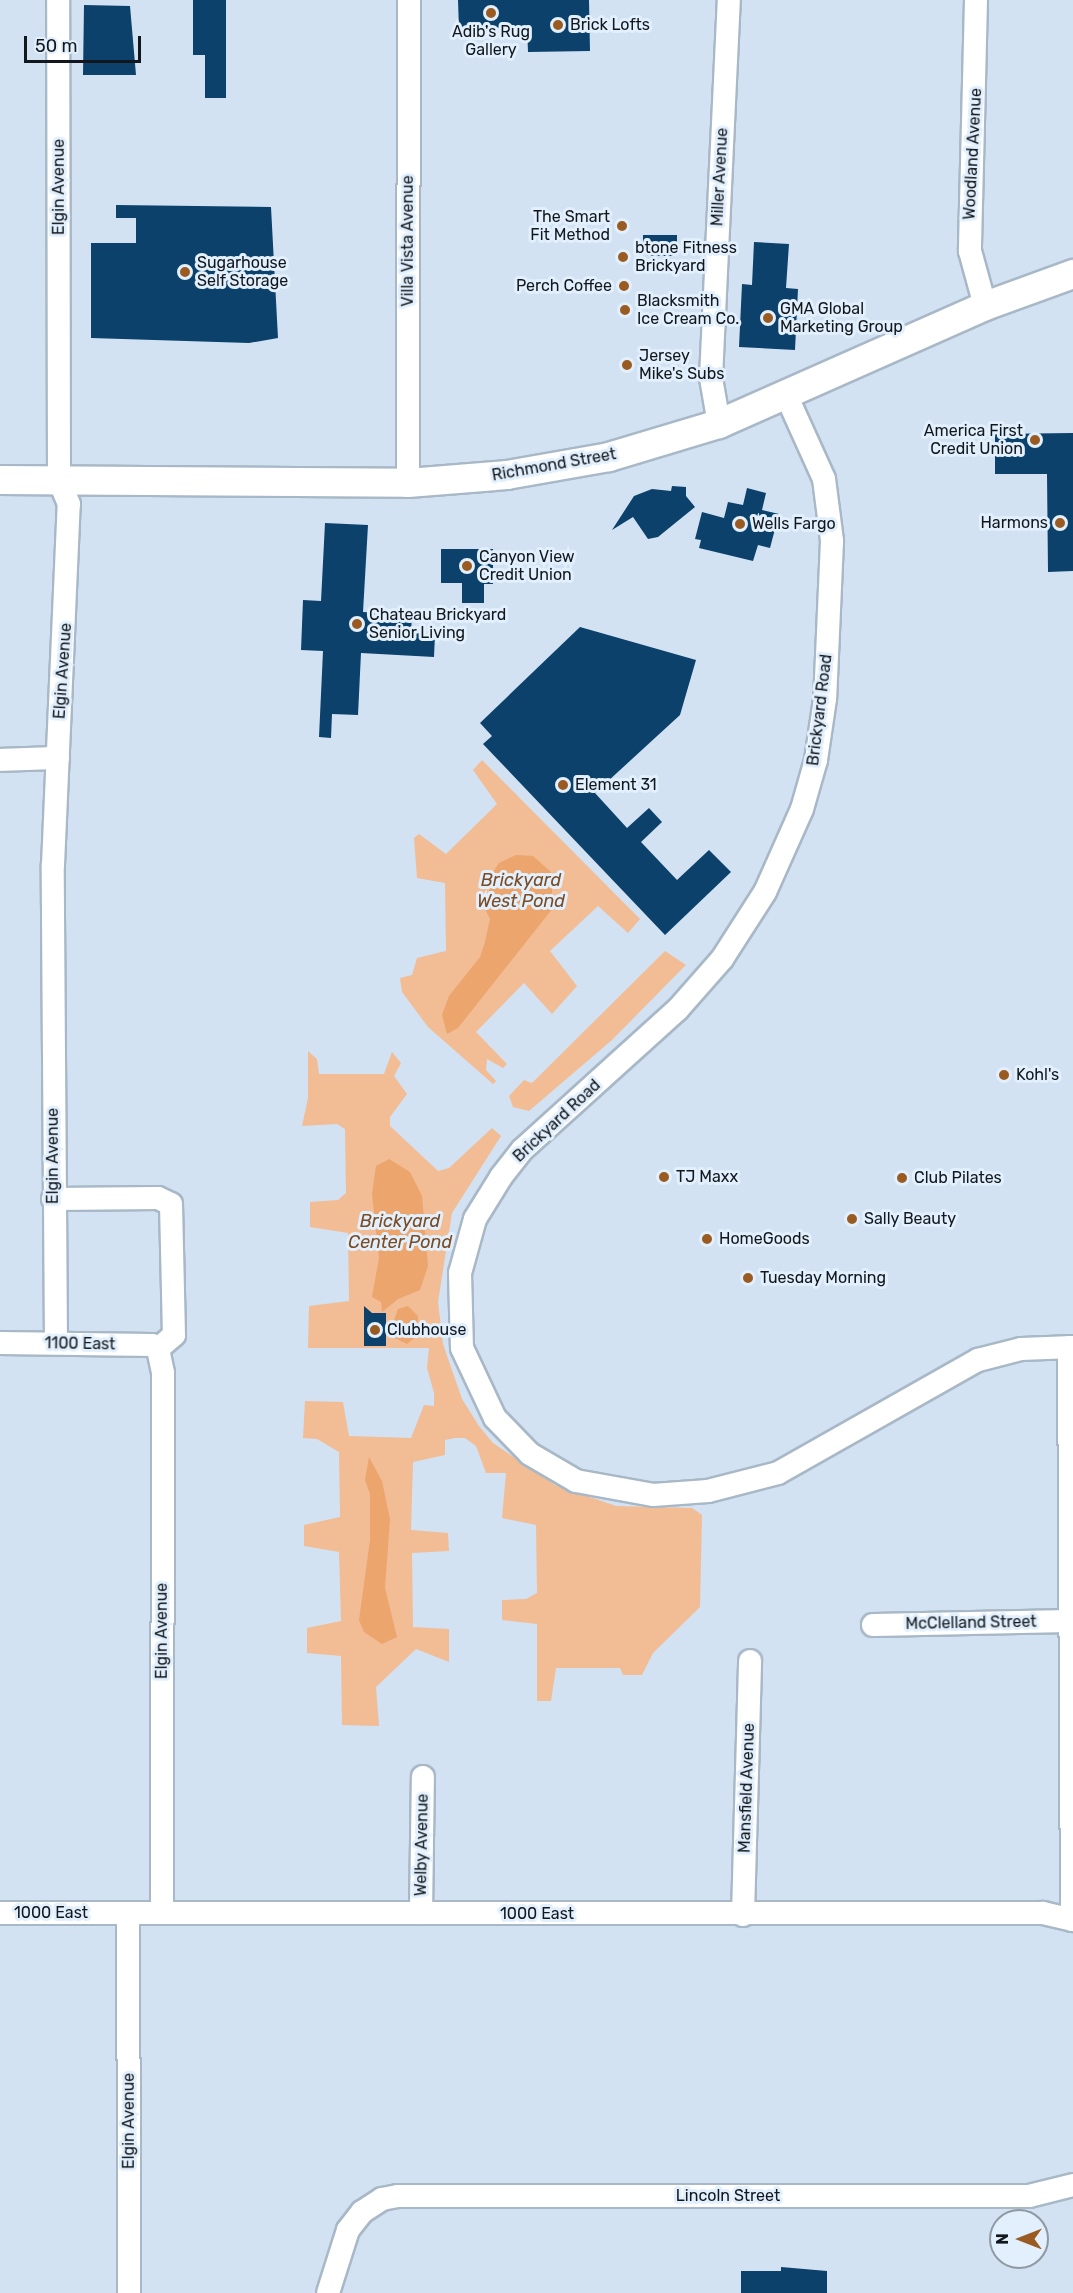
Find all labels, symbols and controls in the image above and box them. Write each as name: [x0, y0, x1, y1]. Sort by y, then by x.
marker: Adib's Rug Gallery: [484, 6, 498, 20]
place label: Brick Lofts: [570, 15, 650, 35]
marker: Brick Lofts: [551, 18, 565, 32]
place label: Adib's Rug Gallery: [452, 22, 530, 60]
scale bar: [27, 24, 144, 62]
text: 50 m: [35, 35, 78, 57]
street label: Woodland Avenue: [960, 87, 986, 221]
street label: Miller Avenue: [708, 127, 732, 227]
street label: Elgin Avenue: [49, 139, 69, 235]
street label: Villa Vista Avenue: [398, 175, 418, 307]
place label: The Smart Fit Method: [530, 207, 610, 245]
marker: The Smart Fit Method: [615, 219, 629, 233]
place label: btone Fitness Brickyard: [635, 238, 737, 276]
marker: btone Fitness Brickyard: [616, 250, 630, 264]
place label: Sugarhouse Self Storage: [197, 253, 289, 291]
marker: Sugarhouse Self Storage: [178, 265, 192, 279]
place label: Perch Coffee: [516, 276, 612, 296]
marker: Perch Coffee: [617, 279, 631, 293]
place label: Blacksmith Ice Cream Co.: [637, 291, 739, 329]
place label: GMA Global Marketing Group: [780, 299, 903, 337]
marker: Blacksmith Ice Cream Co.: [618, 303, 632, 317]
marker: GMA Global Marketing Group: [761, 311, 775, 325]
place label: Jersey Mike's Subs: [639, 346, 724, 384]
marker: Jersey Mike's Subs: [620, 358, 634, 372]
place label: America First Credit Union: [924, 421, 1023, 459]
marker: America First Credit Union: [1028, 433, 1042, 447]
street label: Richmond Street: [490, 445, 618, 485]
place label: Harmons: [980, 513, 1048, 533]
place label: Wells Fargo: [752, 514, 836, 534]
marker: Harmons: [1053, 516, 1067, 530]
marker: Wells Fargo: [733, 517, 747, 531]
place label: Canyon View Credit Union: [479, 547, 575, 585]
marker: Canyon View Credit Union: [460, 559, 474, 573]
place label: Chateau Brickyard Senior Living: [369, 605, 506, 643]
marker: Chateau Brickyard Senior Living: [350, 617, 364, 631]
street label: Elgin Avenue: [50, 622, 76, 720]
street label: Brickyard Road: [804, 653, 836, 767]
place label: Element 31: [575, 775, 657, 795]
marker: Element 31: [556, 778, 570, 792]
water label: Brickyard West Pond: [477, 870, 565, 912]
place label: Kohl's: [1016, 1065, 1059, 1085]
marker: Kohl's: [997, 1068, 1011, 1082]
street label: Brickyard Road: [509, 1076, 605, 1166]
street label: Elgin Avenue: [43, 1108, 63, 1204]
place label: TJ Maxx: [676, 1167, 738, 1187]
place label: Club Pilates: [914, 1168, 1002, 1188]
marker: TJ Maxx: [657, 1170, 671, 1184]
marker: Club Pilates: [895, 1171, 909, 1185]
place label: Sally Beauty: [864, 1209, 957, 1229]
water label: Brickyard Center Pond: [348, 1211, 452, 1254]
marker: Sally Beauty: [845, 1212, 859, 1226]
place label: HomeGoods: [719, 1229, 810, 1249]
marker: HomeGoods: [700, 1232, 714, 1246]
place label: Tuesday Morning: [760, 1268, 886, 1288]
marker: Tuesday Morning: [741, 1271, 755, 1285]
place label: Clubhouse: [387, 1320, 466, 1340]
marker: Clubhouse: [368, 1323, 382, 1337]
street label: 1100 East: [44, 1334, 116, 1354]
street label: Elgin Avenue: [152, 1583, 172, 1679]
street label: McClelland Street: [905, 1612, 1037, 1634]
street label: Mansfield Avenue: [735, 1722, 759, 1854]
street label: Welby Avenue: [411, 1793, 433, 1897]
street label: 1000 East: [14, 1903, 88, 1923]
street label: 1000 East: [500, 1904, 574, 1924]
street label: Elgin Avenue: [119, 2073, 139, 2169]
street label: Lincoln Street: [676, 2186, 780, 2206]
north arrow: [989, 2209, 1049, 2269]
text: N: [993, 2233, 1012, 2245]

